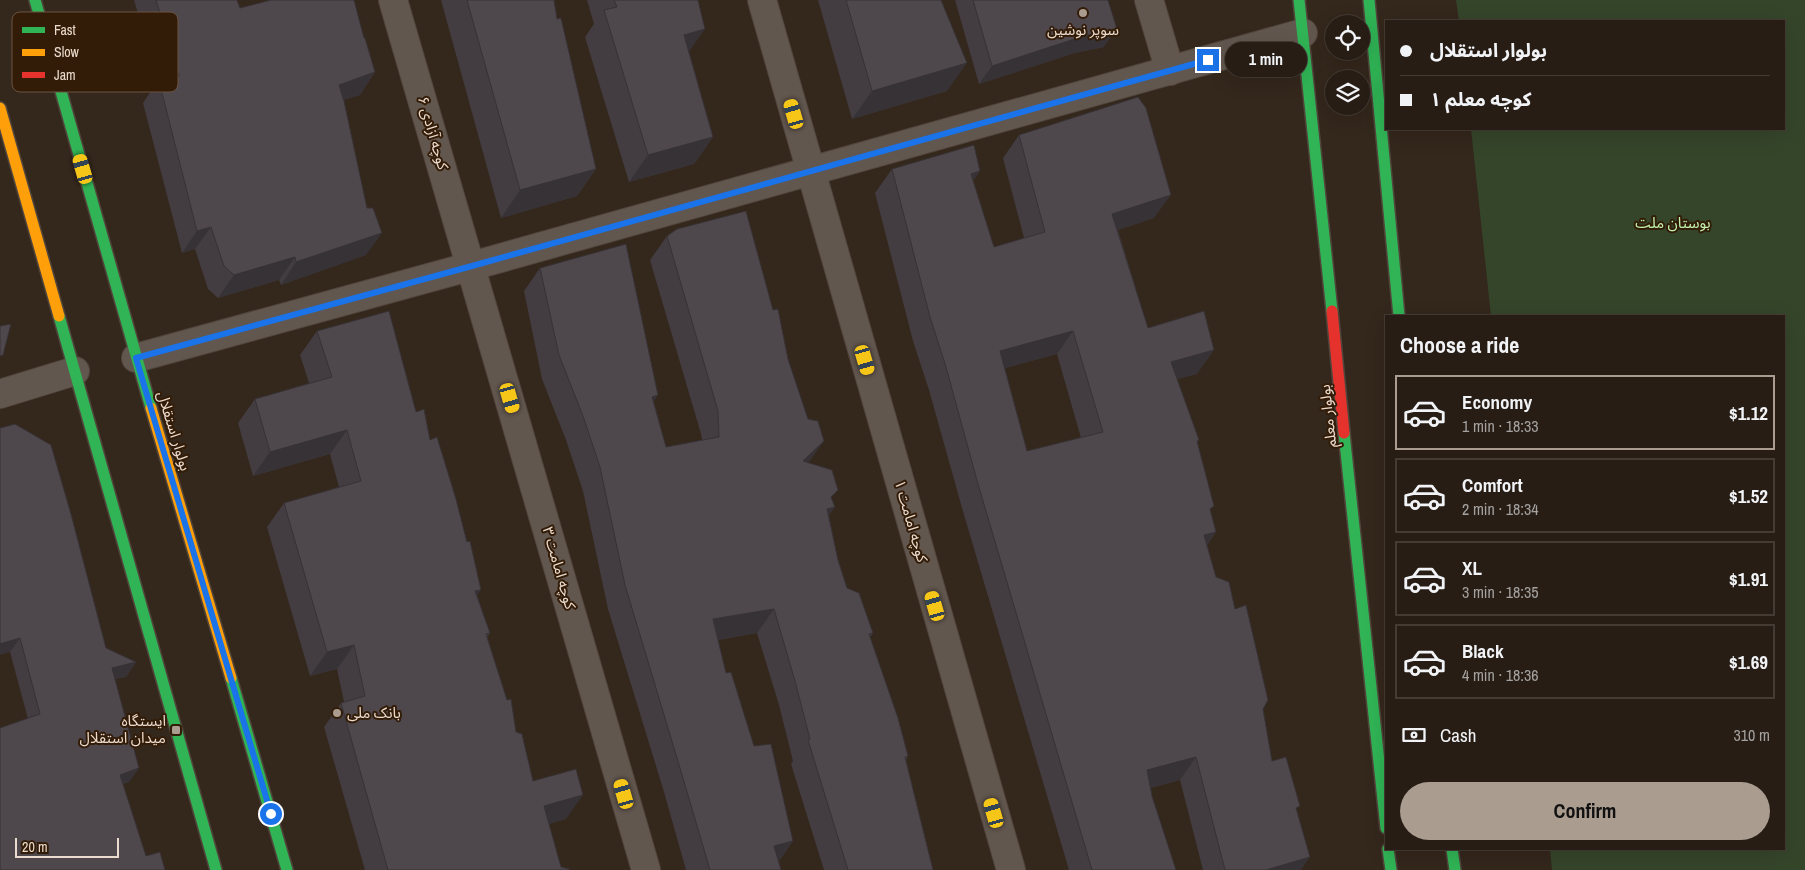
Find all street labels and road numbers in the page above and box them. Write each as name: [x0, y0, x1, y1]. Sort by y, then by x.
street label: کوچه آزادی ۶: [413, 94, 454, 173]
street label: بولوار معلم: [1314, 383, 1342, 449]
street label: بولوار استقلال: [152, 388, 197, 473]
street label: کوچه امامت ۱: [890, 477, 933, 565]
street label: کوچه امامت ۳: [538, 524, 581, 612]

